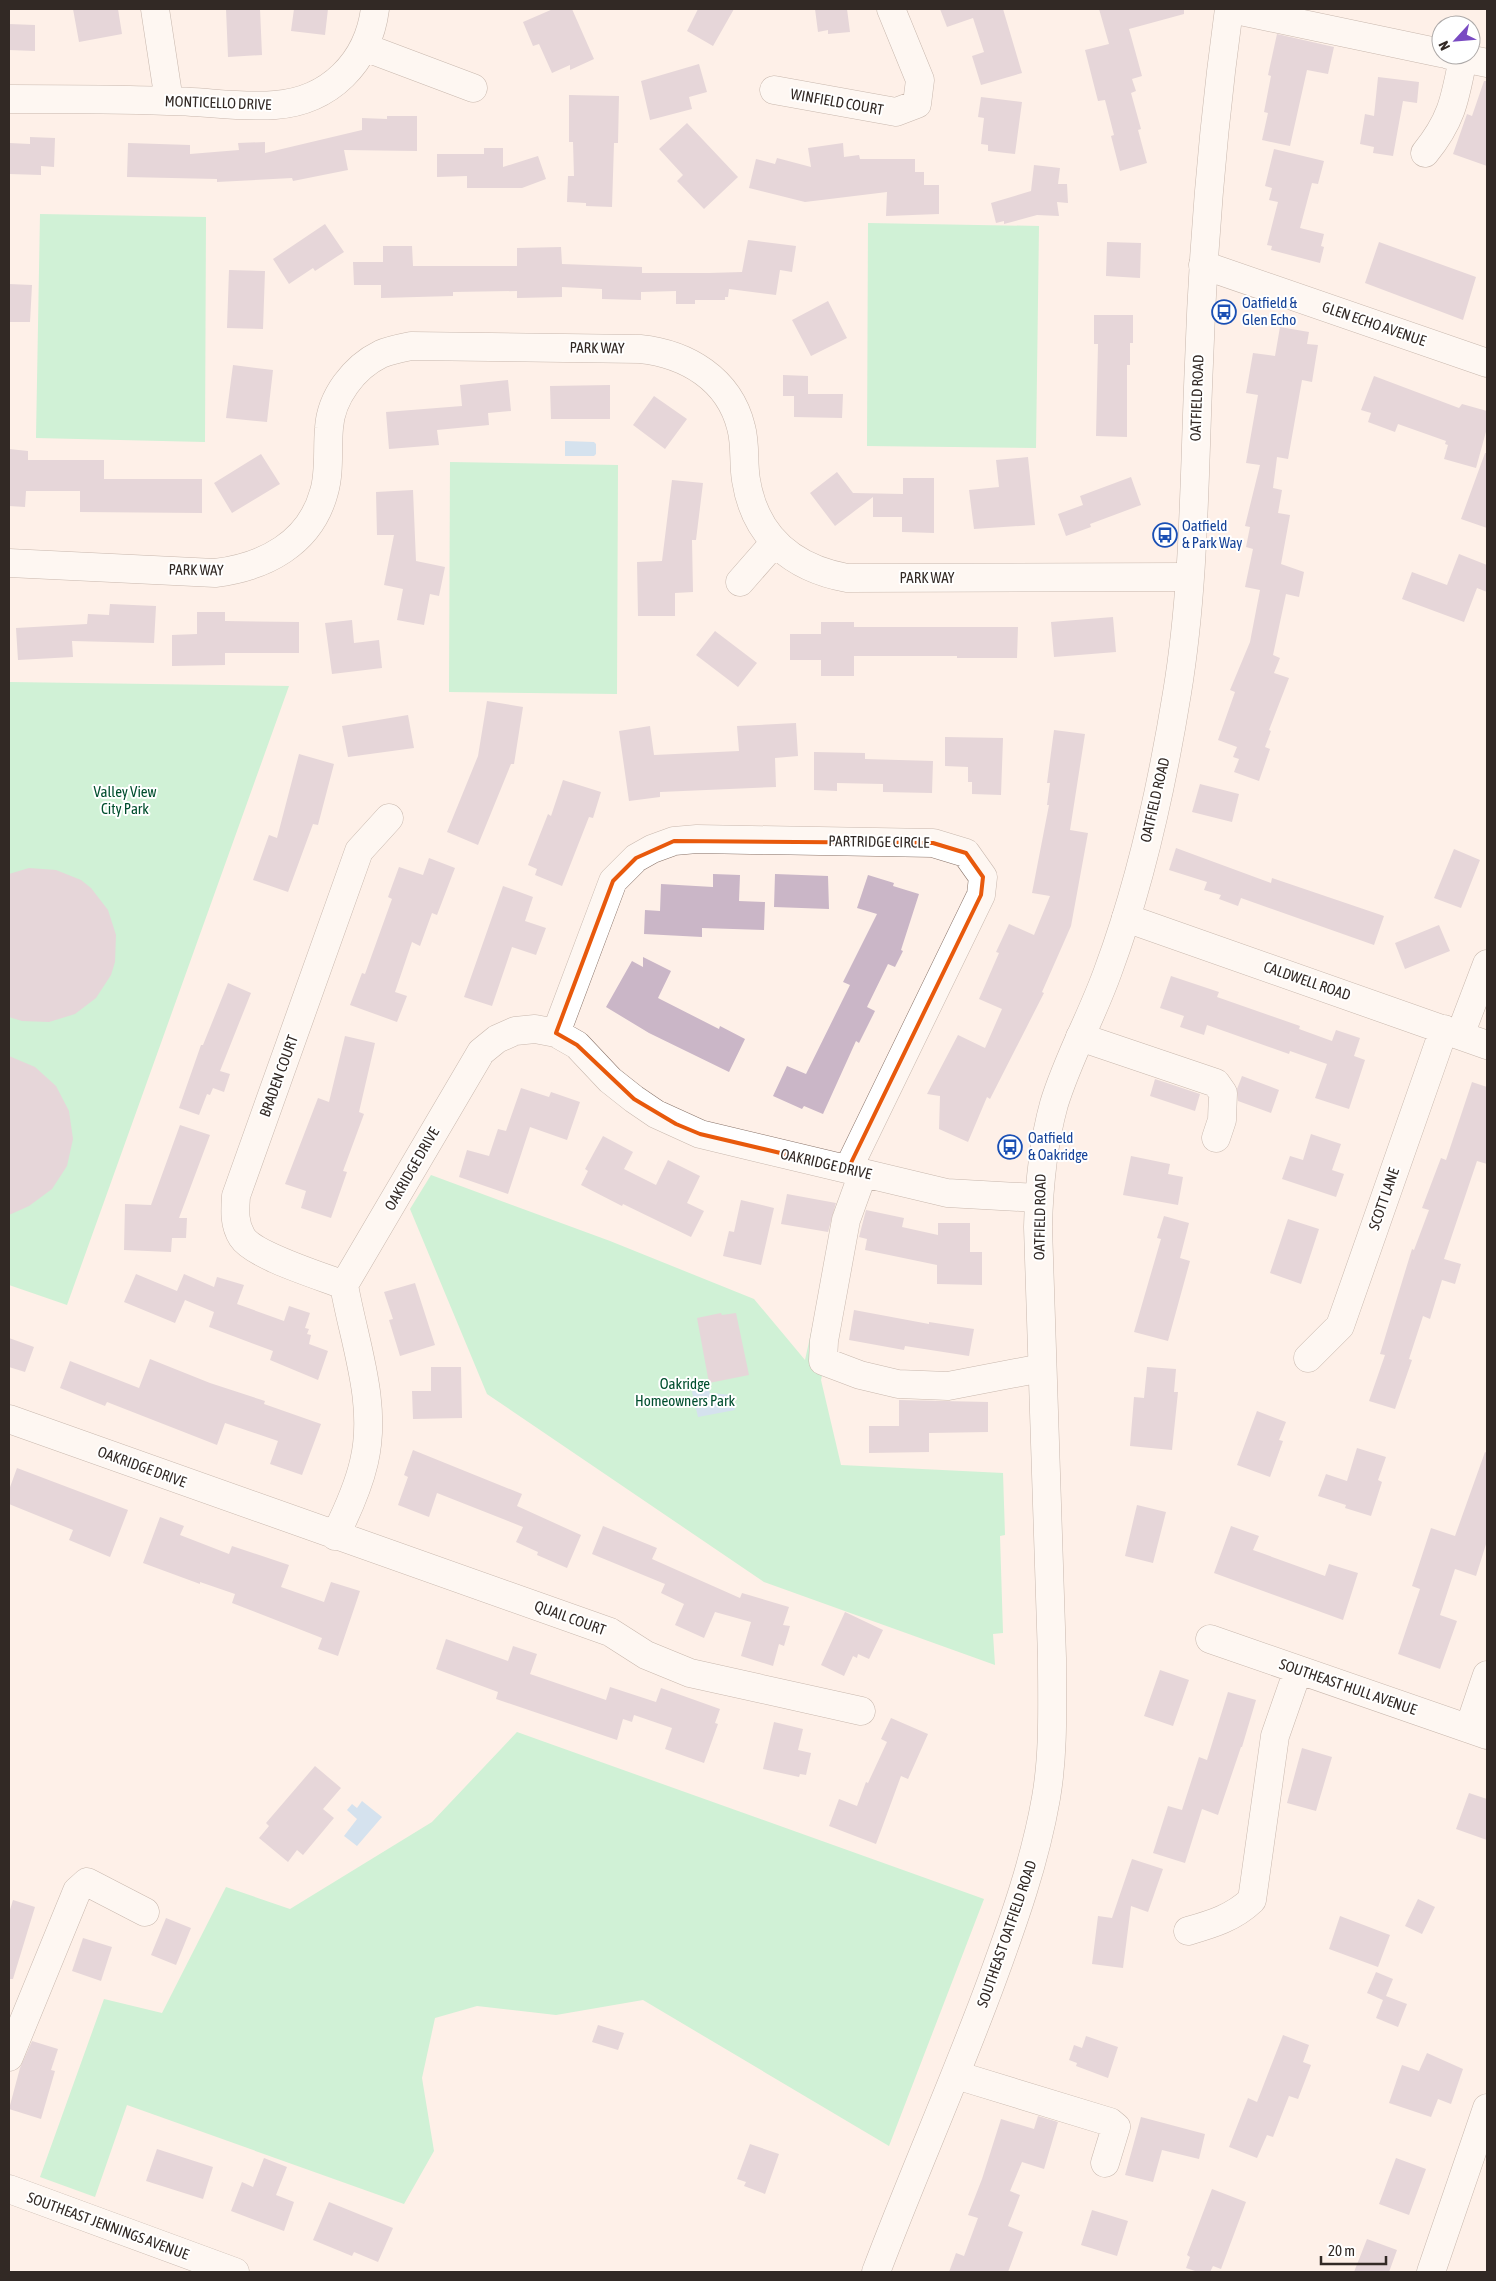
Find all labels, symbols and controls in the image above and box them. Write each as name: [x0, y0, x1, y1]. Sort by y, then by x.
north arrow: [1431, 15, 1481, 65]
text: N: [1435, 38, 1453, 53]
street label: WINFIELD COURT: [789, 85, 885, 118]
street label: MONTICELLO DRIVE: [164, 92, 272, 113]
place label: Oatfield & Glen Echo: [1242, 294, 1297, 328]
street label: GLEN ECHO AVENUE: [1320, 298, 1429, 349]
bus stop icon: Oatfield & Glen Echo: [1211, 299, 1237, 325]
street label: PARK WAY: [569, 339, 625, 356]
street label: OATFIELD ROAD: [1186, 354, 1207, 441]
place label: Oatfield & Park Way: [1182, 517, 1243, 551]
bus stop icon: Oatfield & Park Way: [1152, 522, 1178, 548]
street label: PARK WAY: [168, 561, 224, 578]
street label: PARK WAY: [900, 569, 955, 586]
street label: OATFIELD ROAD: [1137, 756, 1173, 844]
park label: Valley View City Park: [94, 783, 157, 817]
street label: PARTRIDGE CIRCLE: [828, 832, 930, 851]
street label: CALDWELL ROAD: [1261, 958, 1353, 1003]
street label: BRADEN COURT: [256, 1032, 301, 1119]
street label: OAKRIDGE DRIVE: [381, 1124, 442, 1213]
place label: Oatfield & Oakridge: [1028, 1129, 1088, 1163]
bus stop icon: Oatfield & Oakridge: [997, 1134, 1023, 1160]
street label: OAKRIDGE DRIVE: [779, 1145, 874, 1182]
street label: SCOTT LANE: [1365, 1165, 1402, 1232]
street label: OATFIELD ROAD: [1030, 1174, 1049, 1260]
park label: Oakridge Homeowners Park: [635, 1375, 735, 1409]
street label: OAKRIDGE DRIVE: [96, 1443, 189, 1491]
street label: QUAIL COURT: [532, 1597, 609, 1638]
street label: SOUTHEAST HULL AVENUE: [1277, 1655, 1420, 1718]
street label: SOUTHEAST OATFIELD ROAD: [973, 1858, 1040, 2010]
street label: SOUTHEAST JENNINGS AVENUE: [25, 2188, 192, 2263]
scale bar: [1321, 2234, 1386, 2266]
text: 20 m: [1328, 2242, 1355, 2259]

